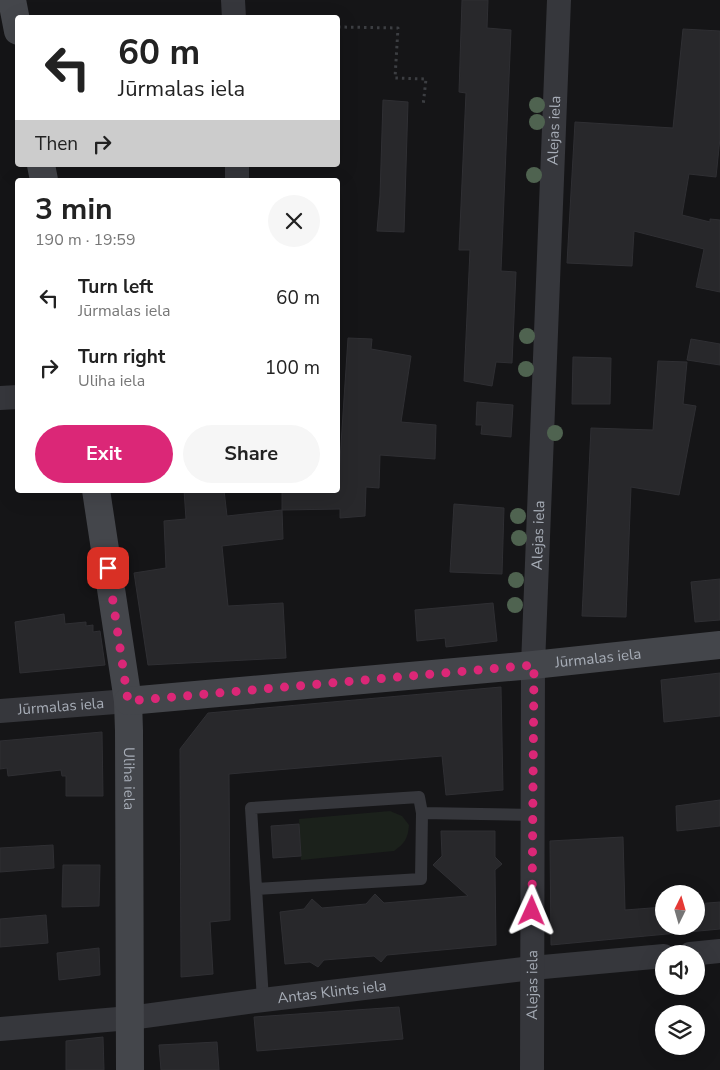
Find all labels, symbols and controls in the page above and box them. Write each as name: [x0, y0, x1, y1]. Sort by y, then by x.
text: 60 m: [118, 29, 200, 76]
icon: left: [35, 35, 100, 100]
text: Jūrmalas iela: [118, 74, 245, 104]
street label: Alejas iela: [543, 95, 565, 166]
icon: right: [88, 130, 116, 158]
text: Then: [35, 131, 78, 157]
text: 3 min: [35, 189, 113, 230]
button: close: [268, 195, 320, 247]
text: 190 m · 19:59: [35, 229, 136, 251]
text: Turn left: [78, 274, 153, 300]
icon: left: [35, 284, 63, 312]
text: 60 m: [276, 285, 320, 311]
text: Jūrmalas iela: [78, 300, 171, 322]
text: Turn right: [78, 344, 165, 370]
icon: right: [35, 354, 63, 382]
text: 100 m: [265, 355, 320, 381]
text: Uliha iela: [78, 370, 145, 392]
button: Exit: [35, 425, 173, 483]
button: Share: [183, 425, 320, 483]
street label: Alejas iela: [527, 500, 549, 570]
pin: [87, 547, 129, 589]
icon: arrive: [94, 554, 122, 582]
street label: Jūrmalas iela: [553, 643, 642, 673]
street label: Jūrmalas iela: [16, 693, 105, 720]
street label: Uliha iela: [119, 747, 139, 810]
position arrow: [505, 884, 557, 936]
north arrow: [655, 885, 705, 935]
map controls: [655, 885, 705, 1055]
button: sound: [655, 945, 705, 995]
street label: Alejas iela: [522, 950, 542, 1020]
street label: Antas Klints iela: [276, 975, 388, 1008]
button: layers: [655, 1005, 705, 1055]

